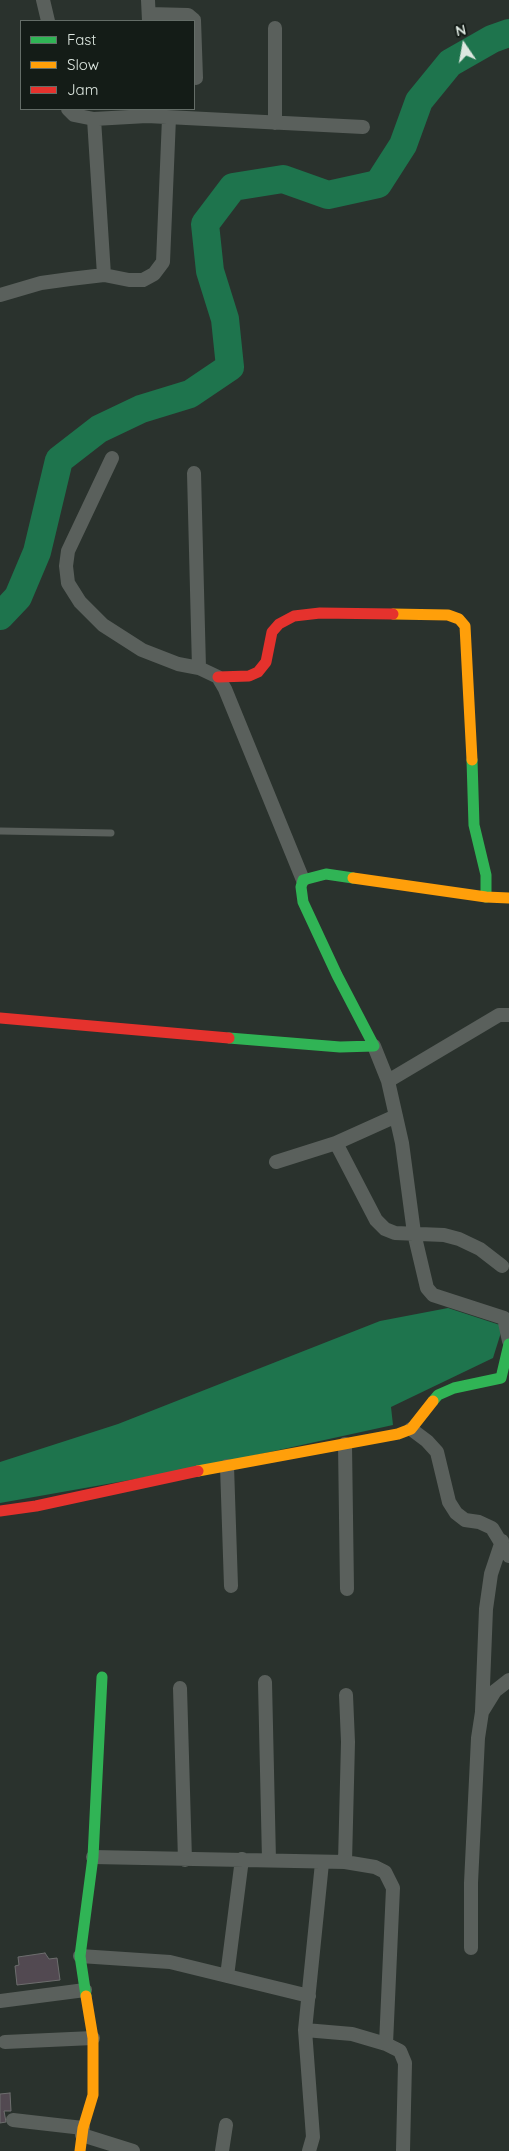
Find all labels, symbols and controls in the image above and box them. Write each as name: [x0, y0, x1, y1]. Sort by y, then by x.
legend: [20, 20, 195, 110]
north arrow: [439, 20, 489, 70]
text: N: [454, 20, 468, 40]
text: Fast: [67, 30, 96, 49]
text: Slow: [67, 55, 99, 74]
text: Jam: [67, 80, 98, 99]

